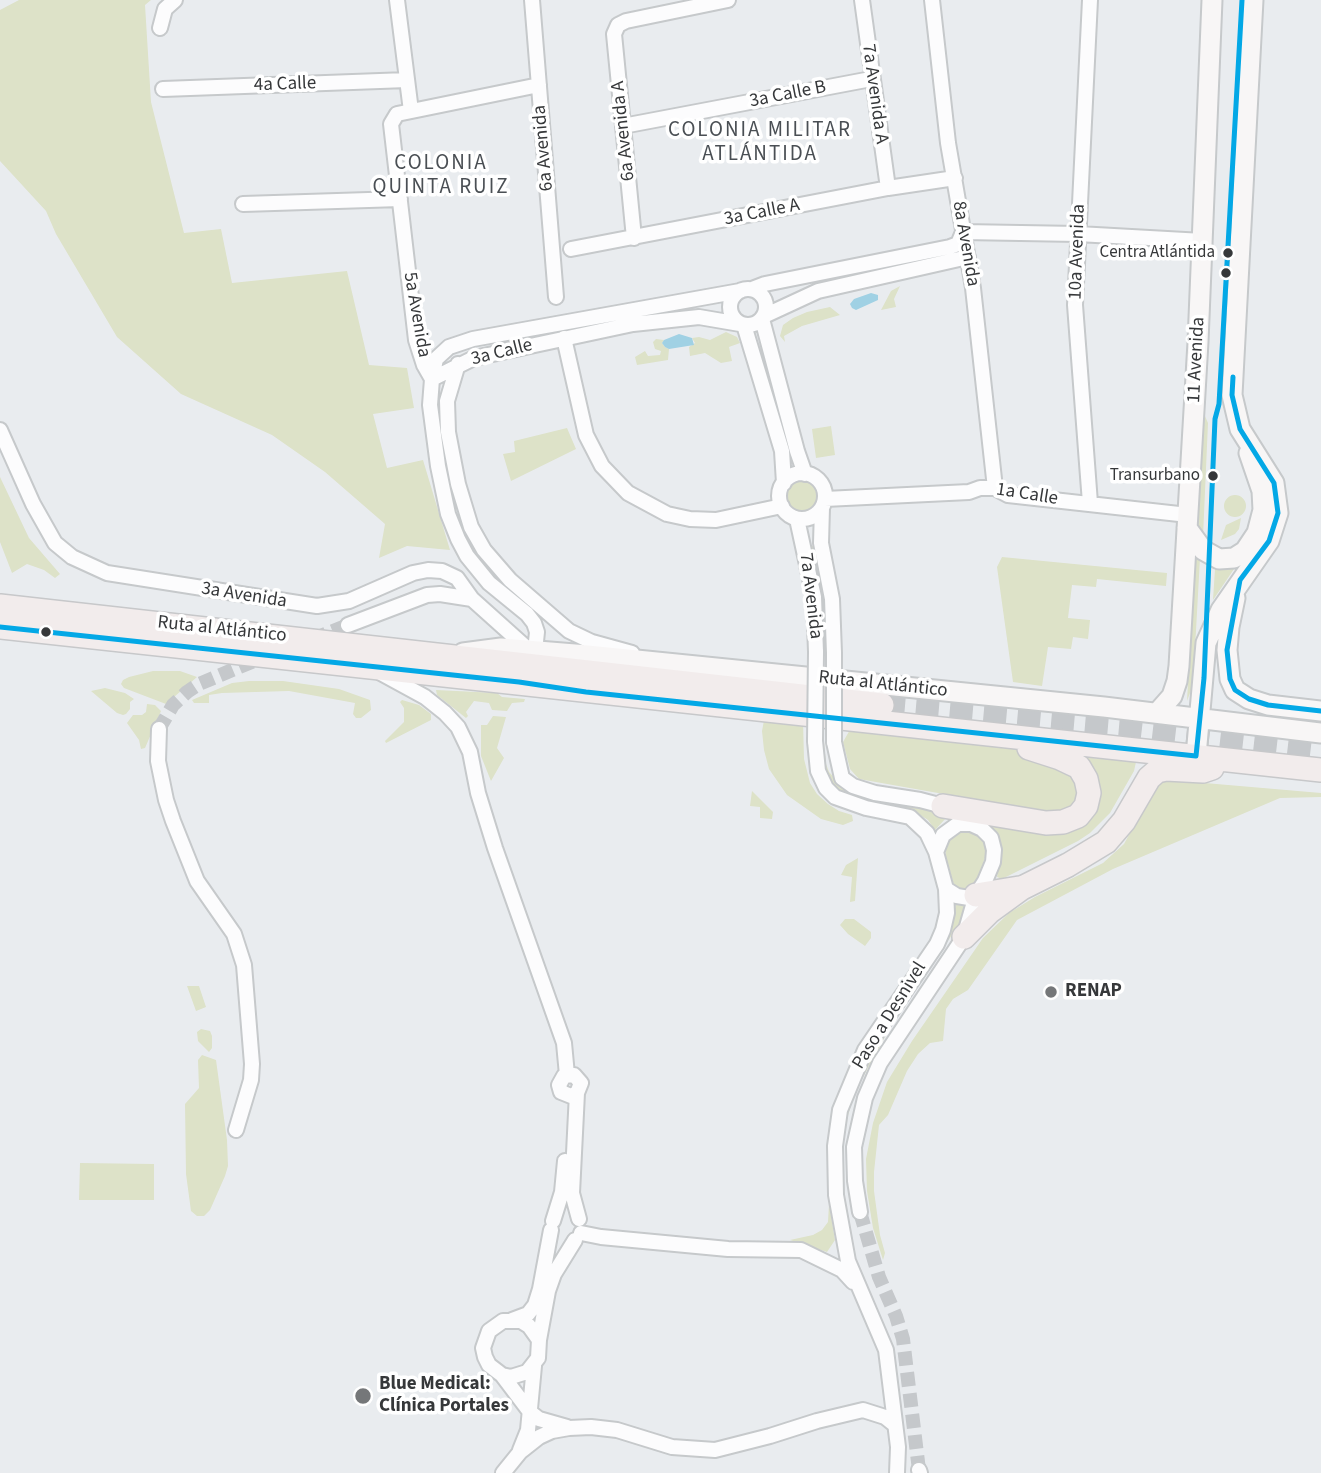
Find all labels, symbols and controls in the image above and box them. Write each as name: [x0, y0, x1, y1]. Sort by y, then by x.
street label: 7a Avenida A: [856, 43, 892, 145]
street label: 4a Calle: [253, 73, 317, 97]
street label: 3a Calle B: [748, 76, 828, 114]
street label: 6a Avenida A: [607, 80, 641, 182]
street label: 6a Avenida: [529, 104, 559, 192]
district label: COLONIA MILITAR ATLÁNTIDA: [670, 118, 850, 168]
district label: COLONIA QUINTA RUIZ: [374, 151, 508, 201]
street label: 3a Calle A: [722, 195, 802, 231]
street label: 8a Avenida: [946, 199, 984, 289]
street label: 10a Avenida: [1065, 204, 1091, 300]
place label: Centra Atlántida: [1099, 243, 1215, 263]
marker: Centra Atlántida: [1221, 246, 1235, 260]
unlabelled marker: [1219, 266, 1233, 280]
street label: 5a Avenida: [397, 270, 435, 360]
street label: 11 Avenida: [1183, 316, 1211, 404]
street label: 3a Calle: [469, 334, 535, 372]
place label: Transurbano: [1110, 466, 1200, 486]
marker: Transurbano: [1206, 469, 1220, 483]
street label: 1a Calle: [994, 479, 1060, 511]
street label: 7a Avenida: [793, 552, 827, 640]
street label: 3a Avenida: [200, 578, 288, 614]
street label: Ruta al Atlántico: [156, 612, 288, 648]
unlabelled marker: [39, 625, 53, 639]
street label: Ruta al Atlántico: [817, 667, 949, 703]
street label: Paso a Desnivel: [848, 958, 932, 1074]
place label: RENAP: [1065, 981, 1122, 1003]
marker: RENAP: [1043, 984, 1059, 1000]
place label: Blue Medical: Clínica Portales: [379, 1374, 509, 1418]
marker: Blue Medical: Clínica Portales: [353, 1386, 373, 1406]

